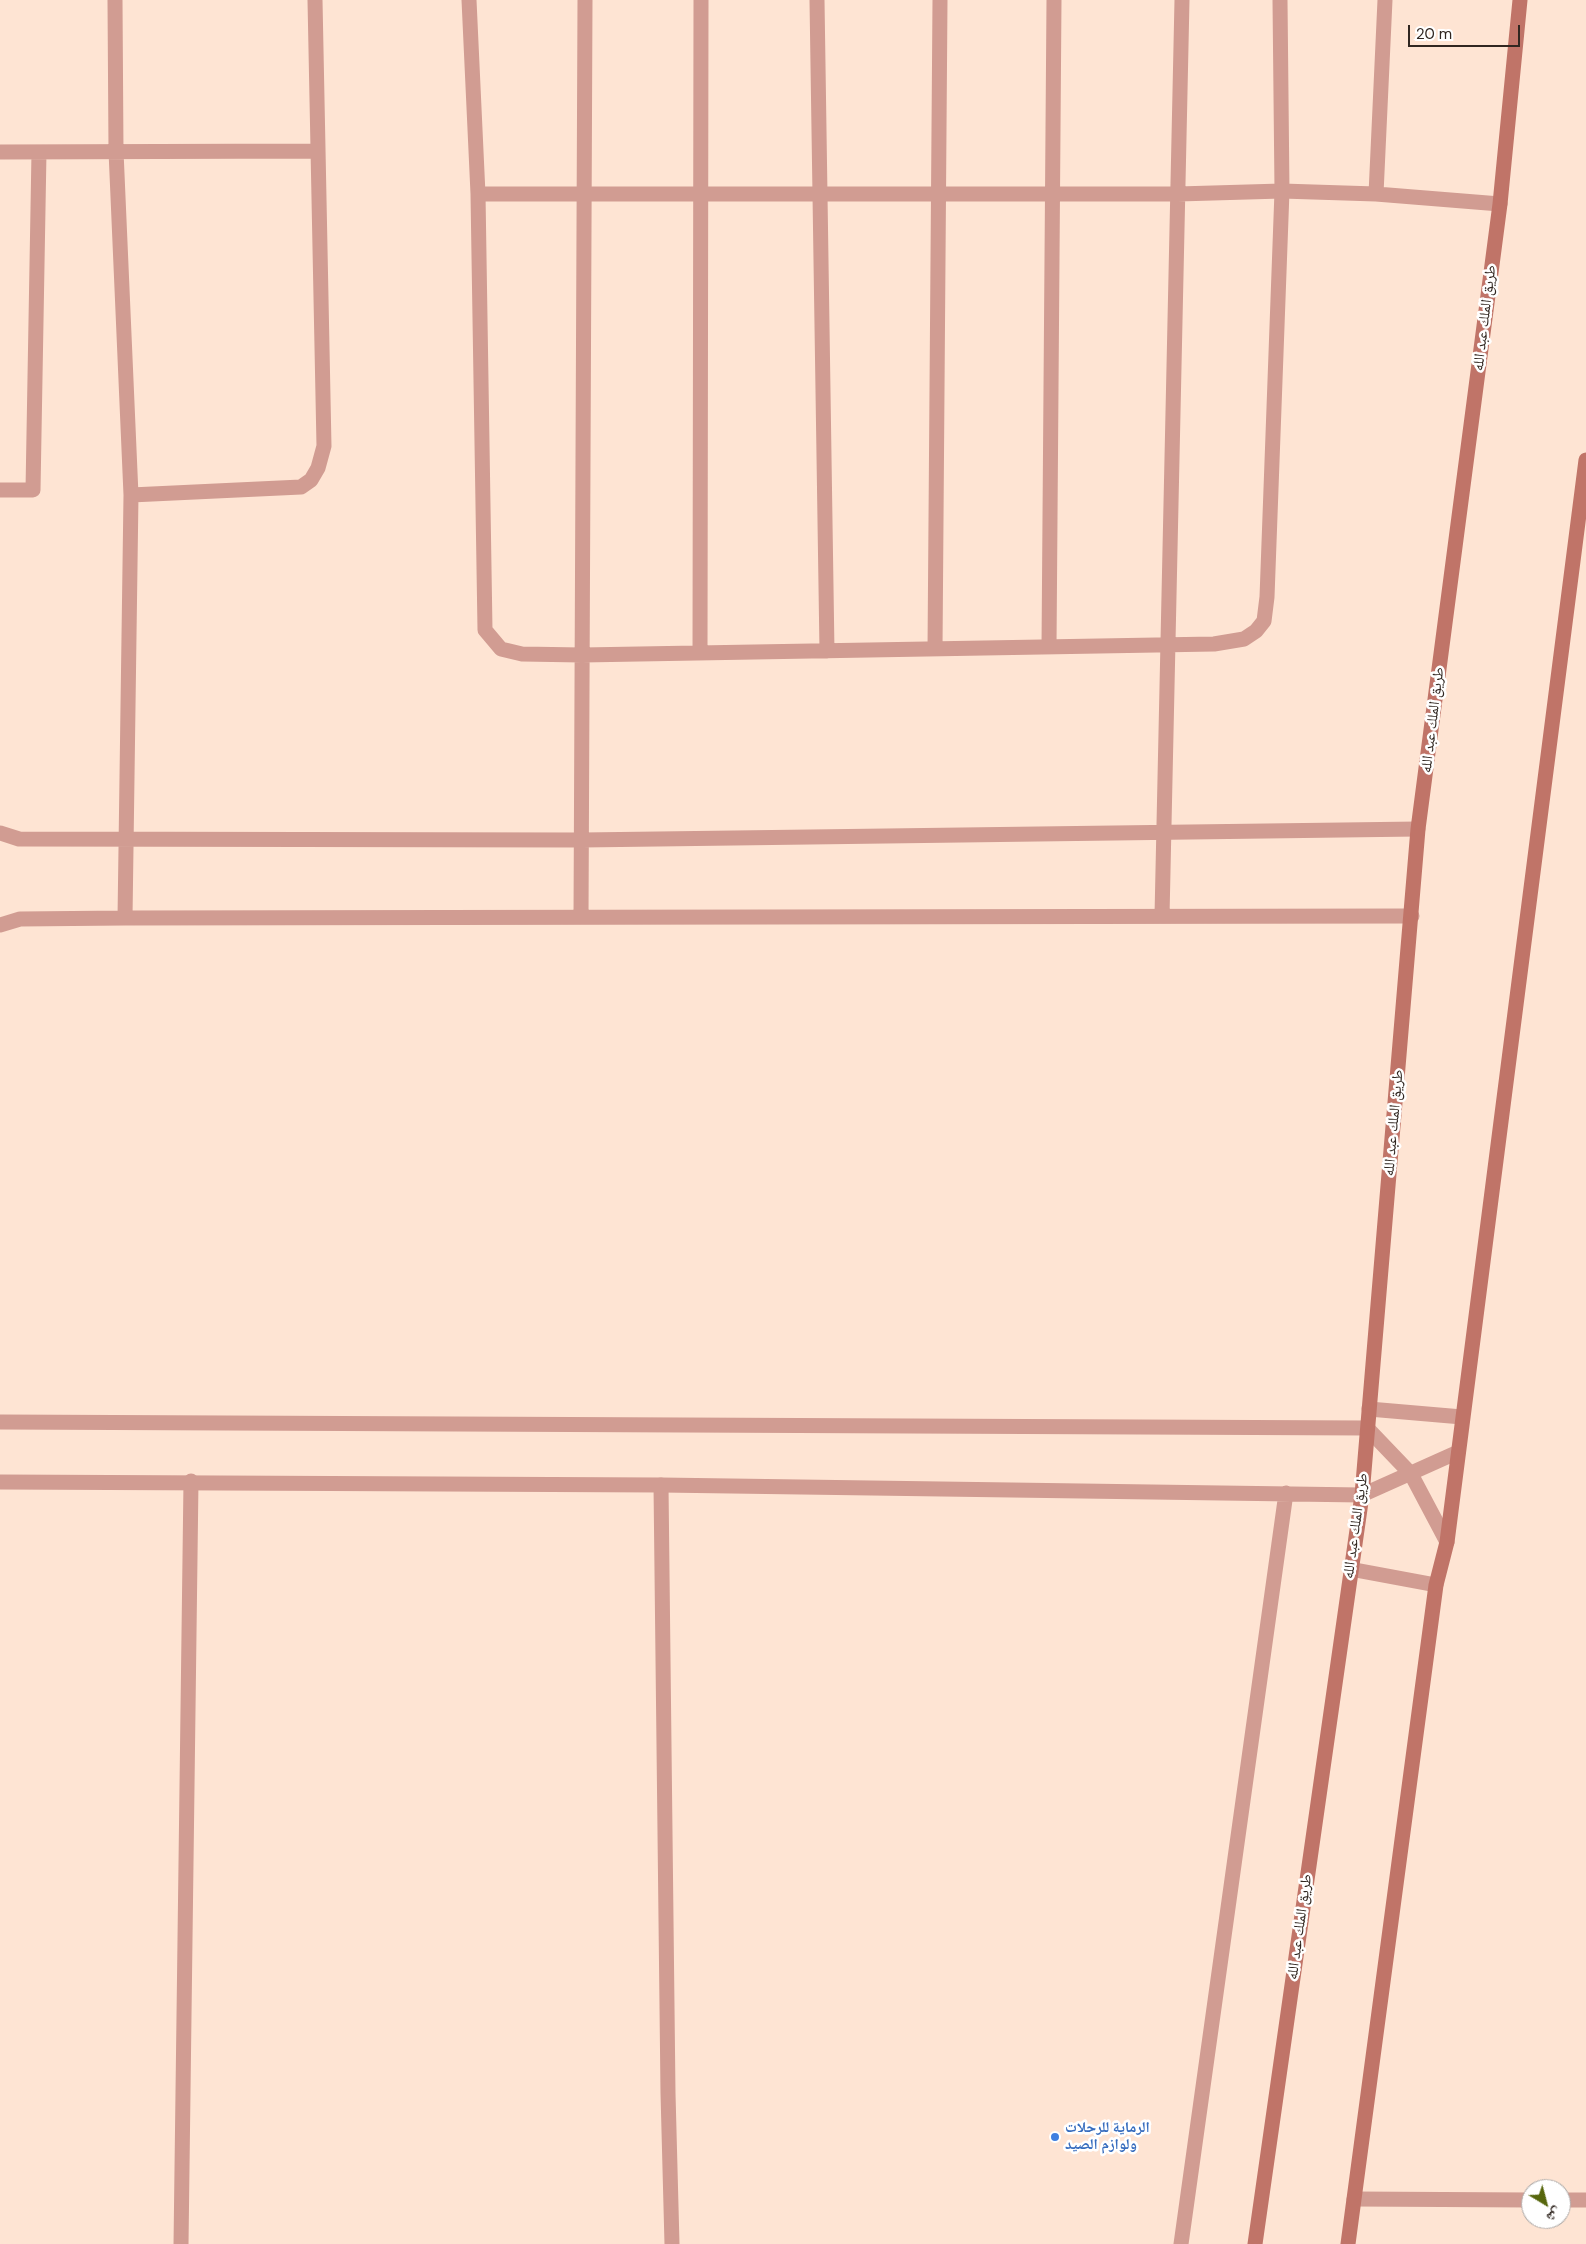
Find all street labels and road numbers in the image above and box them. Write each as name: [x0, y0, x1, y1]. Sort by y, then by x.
street label: طريق الملك عبد الله: [1470, 264, 1500, 372]
street label: طريق الملك عبد الله: [1418, 666, 1448, 774]
street label: طريق الملك عبد الله: [1380, 1069, 1408, 1177]
street label: طريق الملك عبد الله: [1340, 1472, 1372, 1580]
street label: طريق الملك عبد الله: [1284, 1873, 1316, 1981]

